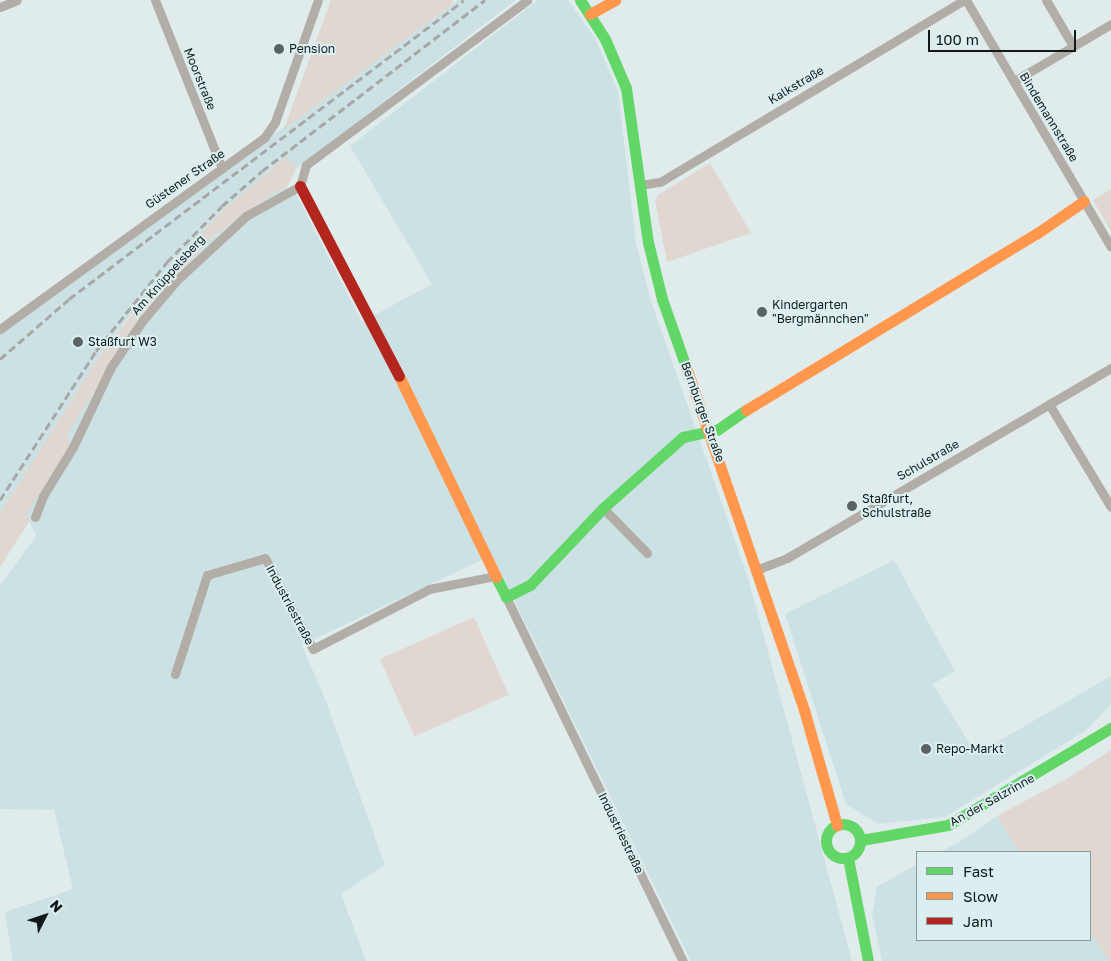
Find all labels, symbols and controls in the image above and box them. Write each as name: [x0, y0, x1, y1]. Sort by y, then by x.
scale bar: [931, 20, 1078, 52]
text: 100 m: [936, 30, 979, 48]
place label: Pension: [289, 42, 335, 56]
marker: Pension: [273, 43, 285, 55]
street label: Moorstraße: [181, 46, 219, 112]
street label: Kalkstraße: [766, 63, 826, 107]
street label: Bindemannstraße: [1017, 70, 1081, 164]
street label: Güstener Straße: [143, 146, 227, 212]
street label: Am Knüppelsberg: [128, 232, 208, 318]
place label: Kindergarten "Bergmännchen": [772, 298, 869, 326]
marker: Kindergarten "Bergmännchen": [756, 306, 768, 318]
place label: Staßfurt W3: [88, 335, 157, 349]
marker: Staßfurt W3: [72, 336, 84, 348]
street label: Bernburger Straße: [678, 360, 728, 464]
street label: Schulstraße: [894, 436, 962, 484]
place label: Staßfurt, Schulstraße: [862, 492, 931, 520]
marker: Staßfurt, Schulstraße: [846, 500, 858, 512]
street label: Industriestraße: [263, 563, 317, 647]
place label: Repo-Markt: [936, 742, 1004, 756]
marker: Repo-Markt: [920, 743, 932, 755]
street label: An der Salzrinne: [947, 771, 1037, 829]
street label: Industriestraße: [595, 790, 647, 876]
legend: [916, 851, 1091, 941]
text: Fast: [963, 862, 994, 880]
text: Slow: [963, 887, 998, 905]
north arrow: [20, 891, 70, 941]
text: N: [47, 896, 67, 915]
text: Jam: [963, 912, 993, 930]

